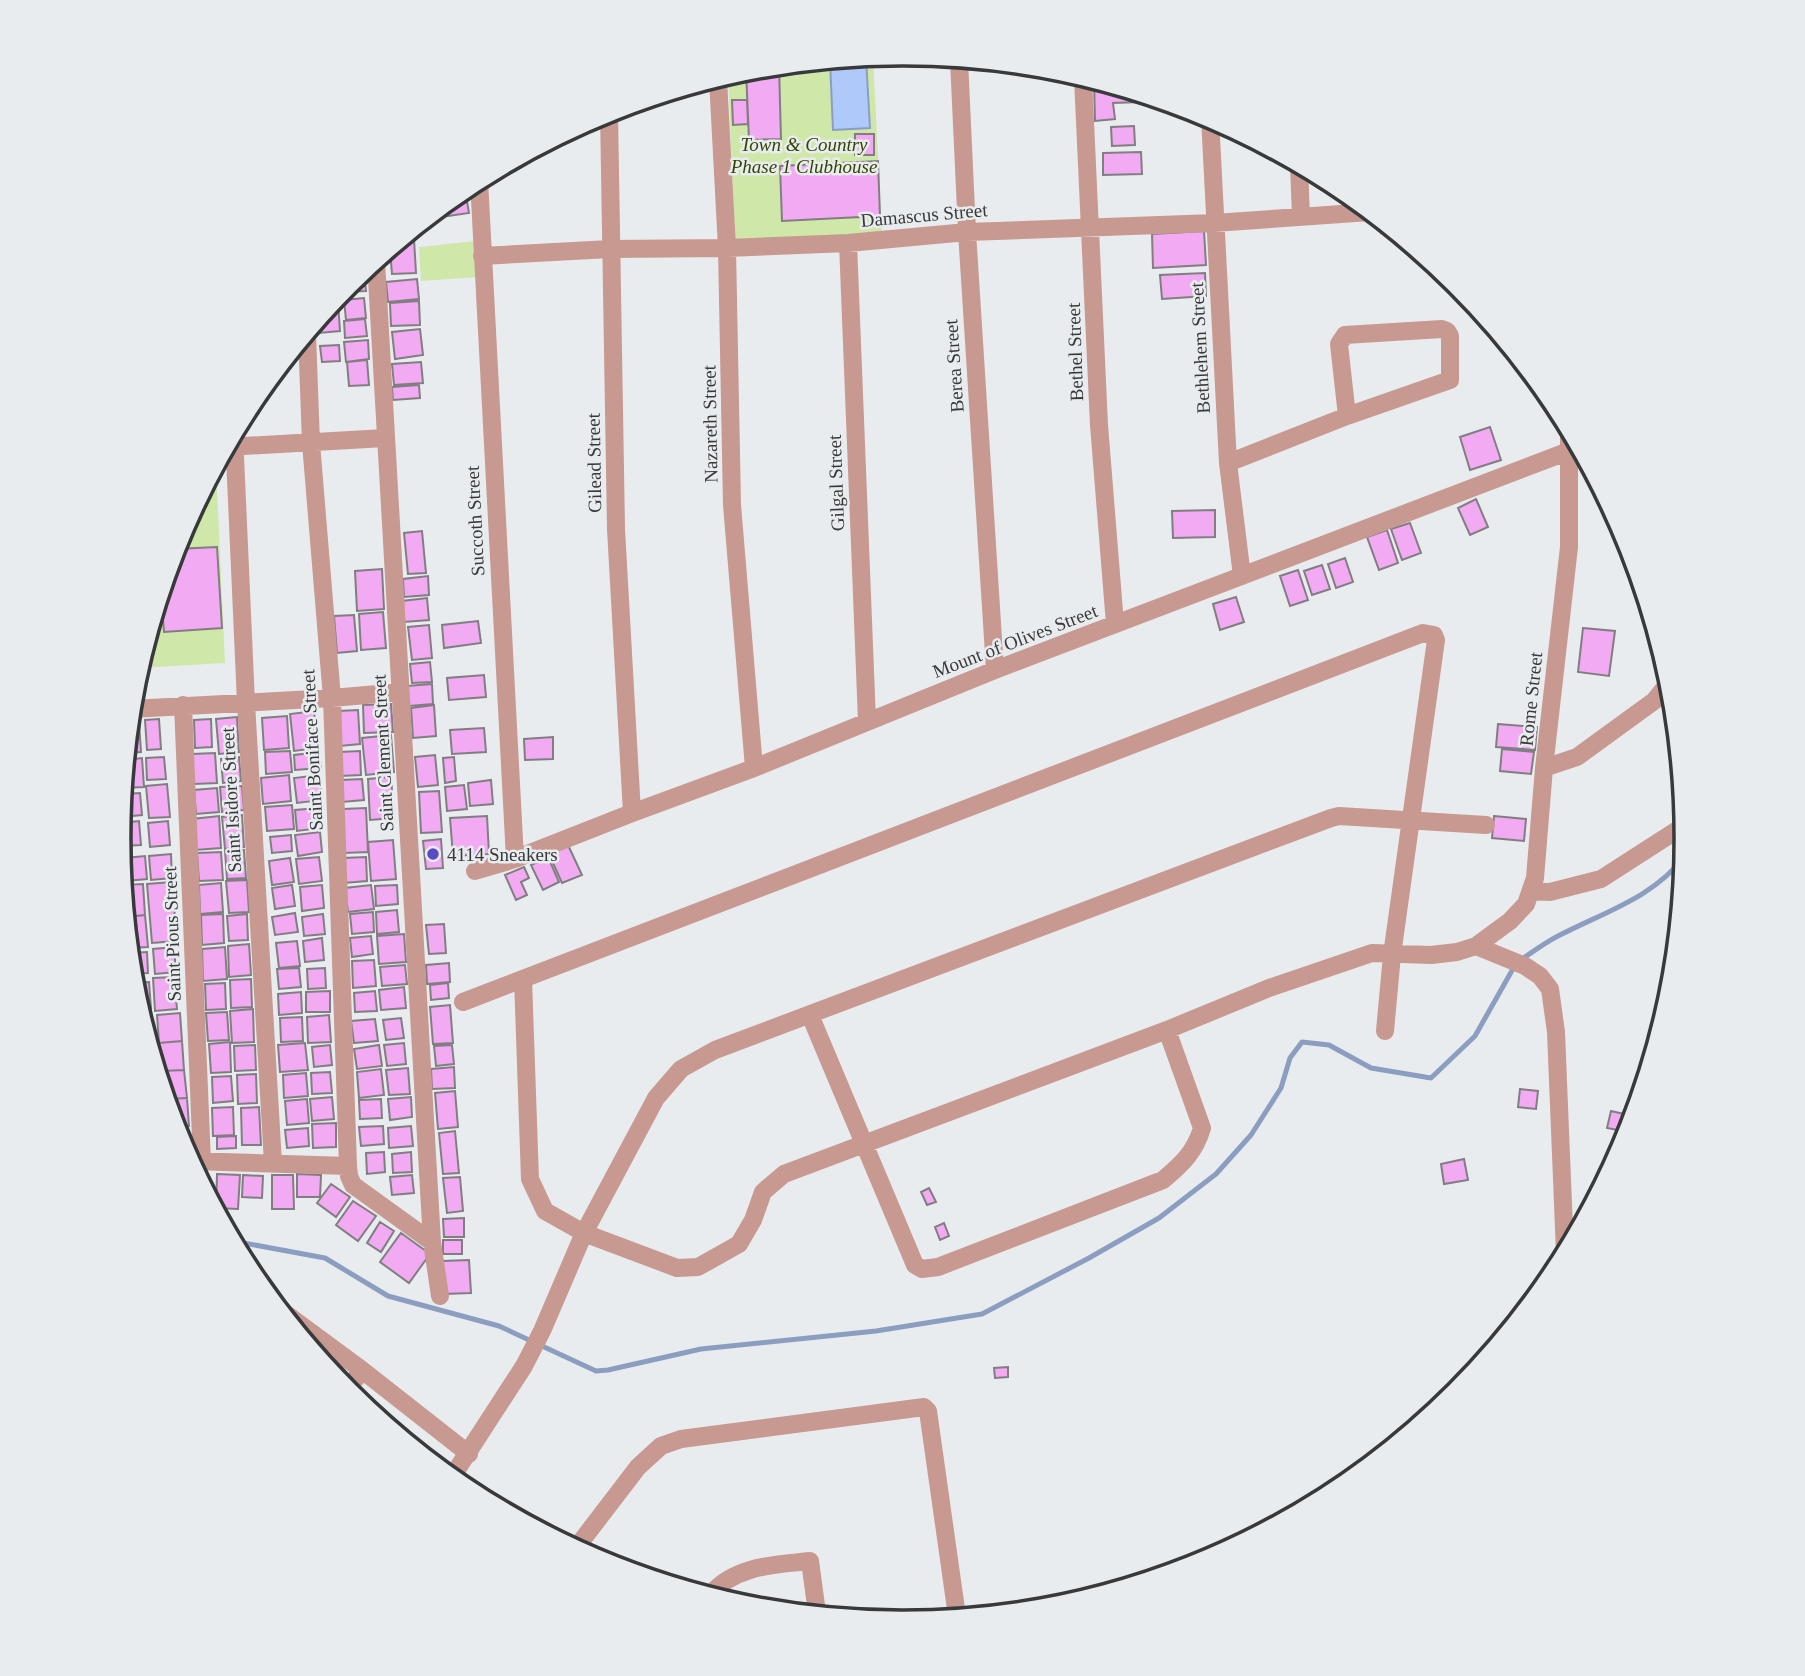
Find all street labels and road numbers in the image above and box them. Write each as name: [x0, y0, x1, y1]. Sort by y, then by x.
street label: Damascus Street: [860, 199, 989, 231]
street label: Bethlehem Street: [1186, 281, 1214, 414]
street label: Bethel Street: [1063, 302, 1087, 402]
street label: Berea Street: [940, 318, 968, 413]
street label: Nazareth Street: [698, 364, 722, 483]
street label: Gilead Street: [583, 412, 605, 513]
street label: Gilgal Street: [824, 434, 848, 532]
street label: Succoth Street: [462, 465, 488, 577]
street label: Mount of Olives Street: [930, 600, 1101, 682]
street label: Rome Street: [1516, 650, 1546, 747]
street label: Saint Boniface Street: [297, 668, 327, 831]
street label: Saint Clement Street: [368, 673, 398, 832]
street label: Saint Isidore Street: [217, 726, 245, 873]
street label: Saint Pious Street: [159, 865, 185, 1002]

